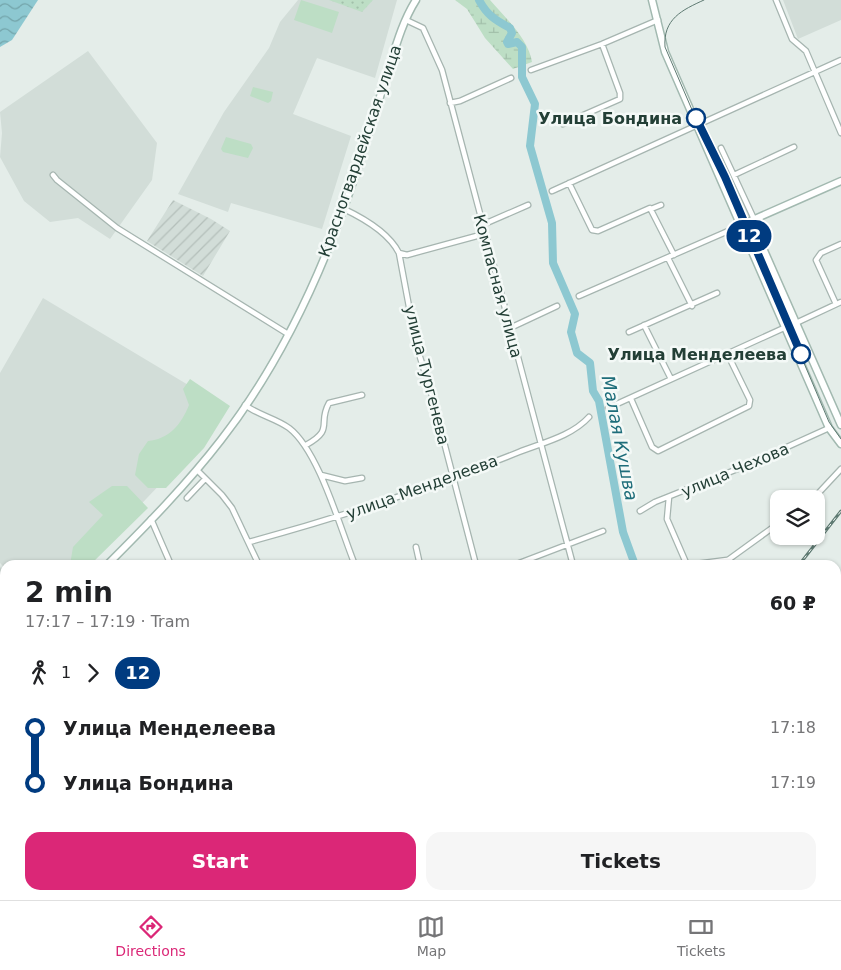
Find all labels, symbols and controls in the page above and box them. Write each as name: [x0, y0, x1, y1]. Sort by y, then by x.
street label: Красногвардейская улица: [315, 42, 405, 260]
marker: Улица Бондина: [686, 108, 706, 128]
place label: Улица Бондина: [538, 109, 682, 128]
street label: Компасная улица: [470, 212, 526, 360]
line badge: 12: [726, 220, 772, 252]
text: 12: [736, 225, 762, 246]
street label: улица Тургенева: [400, 303, 454, 447]
marker: Улица Менделеева: [791, 344, 811, 364]
place label: Улица Менделеева: [608, 345, 787, 364]
water label: Малая Кушва: [598, 374, 642, 502]
street label: улица Чехова: [678, 439, 792, 501]
street label: улица Менделеева: [344, 451, 500, 523]
map controls: [770, 490, 825, 545]
button: layers: [770, 490, 825, 545]
text: 2 min: [25, 576, 113, 609]
text: 60 ₽: [770, 592, 816, 614]
text: 17:17 – 17:19 · Tram: [25, 612, 190, 631]
icon: walk: [25, 659, 53, 687]
icon: forward: [79, 659, 107, 687]
text: 12: [125, 662, 150, 683]
text: 1: [61, 663, 71, 682]
text: Улица Менделеева: [63, 717, 276, 739]
text: 17:18: [770, 718, 816, 737]
text: Улица Бондина: [63, 772, 234, 794]
text: 17:19: [770, 773, 816, 792]
button: Start: [25, 832, 416, 890]
button: Tickets: [426, 832, 816, 890]
tab: Directions: [115, 913, 186, 959]
tab: Map: [417, 913, 446, 959]
tab: Tickets: [677, 913, 726, 959]

